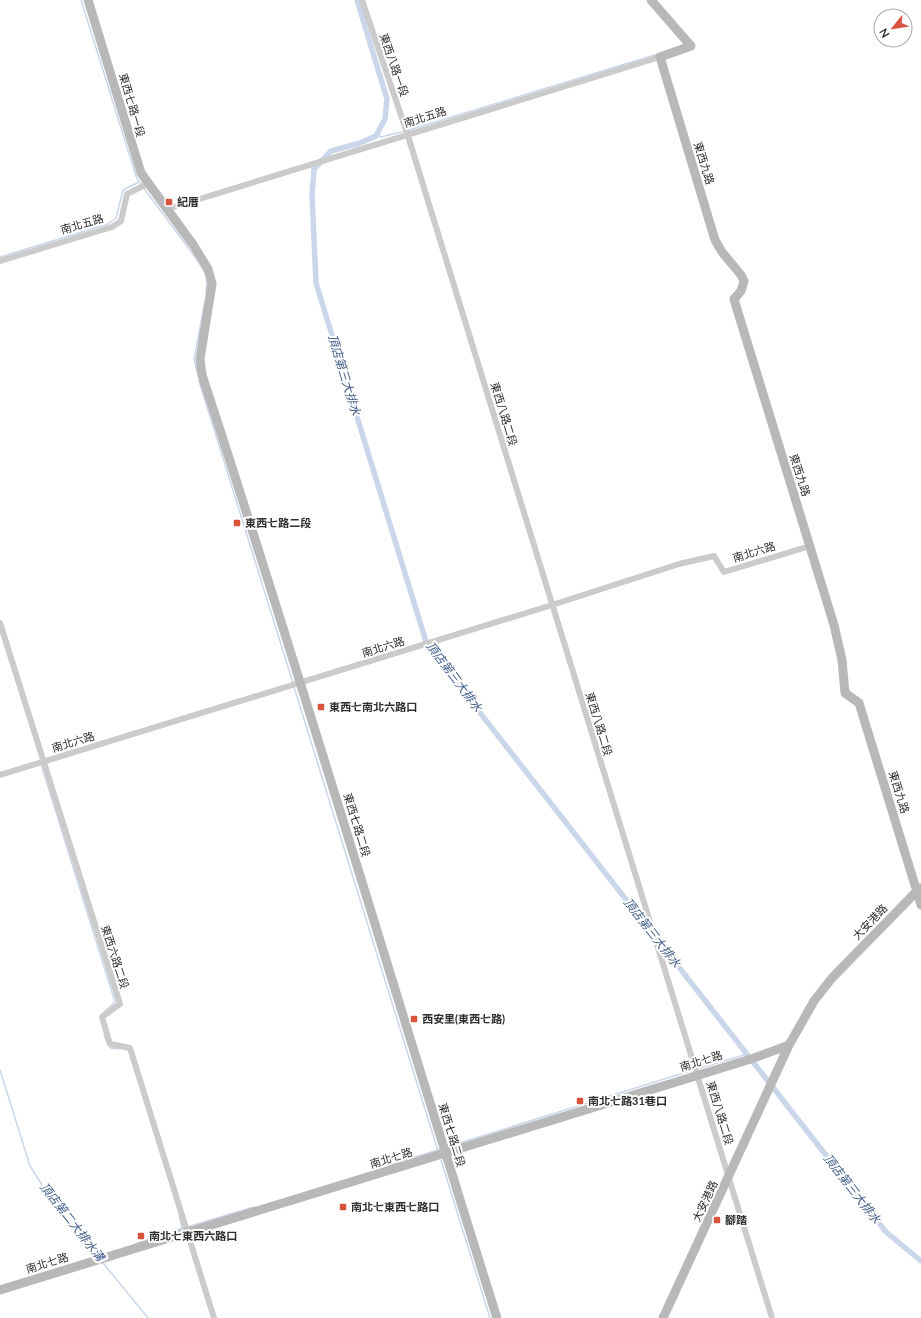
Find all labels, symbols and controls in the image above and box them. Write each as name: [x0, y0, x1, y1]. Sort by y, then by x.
north arrow: [873, 8, 913, 48]
text: N: [876, 26, 892, 40]
street label: 東西八路一段: [378, 32, 411, 98]
street label: 東西七路一段: [117, 71, 148, 138]
street label: 南北五路: [402, 104, 448, 130]
street label: 東西九路: [692, 140, 717, 186]
place label: 紀厝: [177, 195, 199, 208]
marker: 紀厝: [164, 197, 174, 207]
street label: 南北五路: [59, 211, 105, 236]
water label: 頂店第三大排水: [325, 332, 364, 418]
street label: 東西八路二段: [489, 380, 520, 447]
street label: 東西九路: [787, 452, 813, 498]
place label: 東西七路二段: [245, 516, 311, 529]
marker: 東西七路二段: [232, 518, 242, 528]
street label: 南北六路: [731, 539, 777, 564]
street label: 南北六路: [360, 634, 406, 659]
water label: 頂店第三大排水: [423, 639, 486, 716]
street label: 東西八路二段: [584, 690, 615, 757]
place label: 東西七南北六路口: [329, 700, 417, 713]
marker: 東西七南北六路口: [316, 702, 326, 712]
street label: 南北六路: [50, 729, 96, 754]
street label: 東西九路: [887, 769, 912, 815]
street label: 東西七路二段: [342, 791, 373, 858]
water label: 頂店第三大排水: [621, 895, 685, 971]
street label: 大安港路: [850, 901, 890, 942]
street label: 東西六路二段: [99, 923, 132, 990]
place label: 西安里(東西七路): [422, 1012, 505, 1025]
marker: 西安里(東西七路): [409, 1014, 419, 1024]
street label: 南北七路: [678, 1048, 724, 1073]
street label: 東西八路二段: [705, 1079, 736, 1146]
place label: 南北七路31巷口: [588, 1094, 667, 1107]
marker: 南北七路31巷口: [575, 1096, 585, 1106]
street label: 東西七路二段: [437, 1101, 468, 1168]
street label: 南北七路: [368, 1145, 414, 1170]
water label: 頂店第三大排水: [821, 1151, 885, 1227]
street label: 大安港路: [689, 1178, 720, 1223]
water label: 頂店第二大排水溝: [37, 1179, 109, 1266]
place label: 南北七東西七路口: [351, 1200, 439, 1213]
marker: 南北七東西七路口: [338, 1202, 348, 1212]
place label: 腳踏: [725, 1213, 747, 1226]
marker: 腳踏: [712, 1215, 722, 1225]
place label: 南北七東西六路口: [149, 1229, 237, 1242]
marker: 南北七東西六路口: [136, 1231, 146, 1241]
street label: 南北七路: [24, 1250, 70, 1275]

